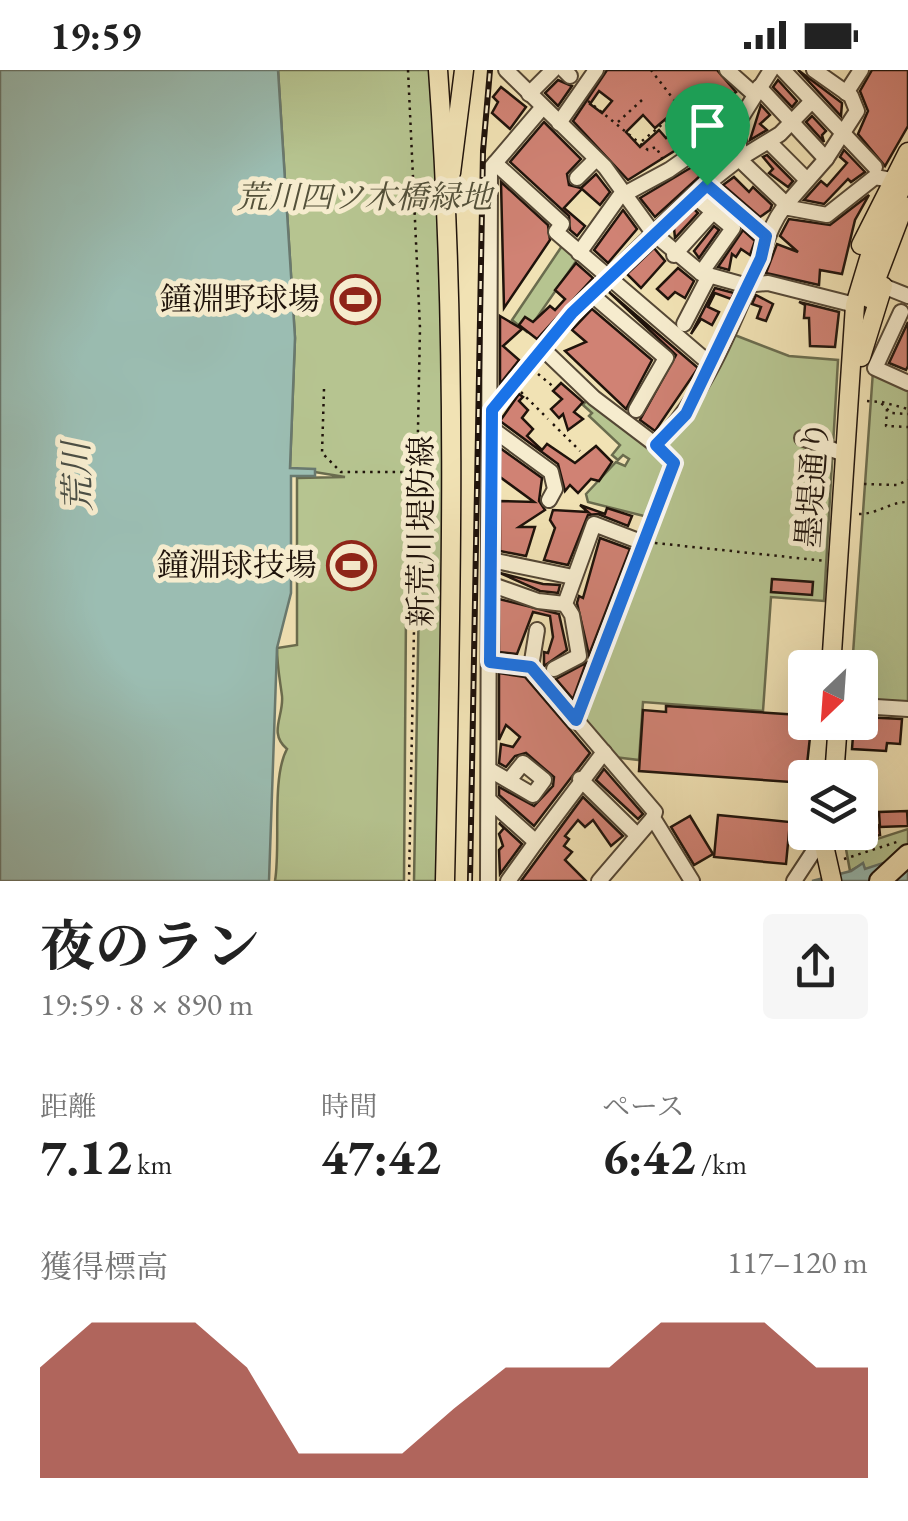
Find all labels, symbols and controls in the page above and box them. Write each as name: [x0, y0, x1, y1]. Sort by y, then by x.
text: 19:59: [50, 11, 141, 60]
pin: [665, 83, 750, 186]
icon: arrive: [680, 98, 735, 153]
park label: 荒川四ツ木橋緑地: [236, 176, 495, 218]
sports icon: 鐘淵野球場: [329, 273, 381, 325]
place label: 鐘淵野球場: [160, 278, 320, 320]
street label: 墨堤通り: [787, 419, 837, 549]
street label: 新荒川堤防線: [400, 435, 442, 627]
water label: 荒川: [53, 437, 100, 513]
sports icon: 鐘淵球技場: [326, 539, 378, 591]
place label: 鐘淵球技場: [157, 544, 317, 586]
north arrow: [788, 650, 878, 740]
map controls: [788, 650, 878, 850]
button: layers: [788, 760, 878, 850]
text: 夜のラン: [40, 910, 260, 981]
button: share: [763, 914, 868, 1019]
text: 19:59 · 8 × 890 m: [40, 983, 253, 1025]
text: 距離: [40, 1088, 96, 1124]
text: 時間: [321, 1088, 377, 1124]
text: ペース: [602, 1088, 685, 1124]
text: 7.12: [40, 1124, 132, 1189]
text: 47:42: [321, 1124, 441, 1189]
text: 6:42: [602, 1124, 695, 1189]
text: km: [132, 1146, 172, 1182]
text: /km: [695, 1146, 747, 1182]
text: 117–120 m: [727, 1241, 868, 1283]
text: 獲得標高: [40, 1246, 168, 1288]

